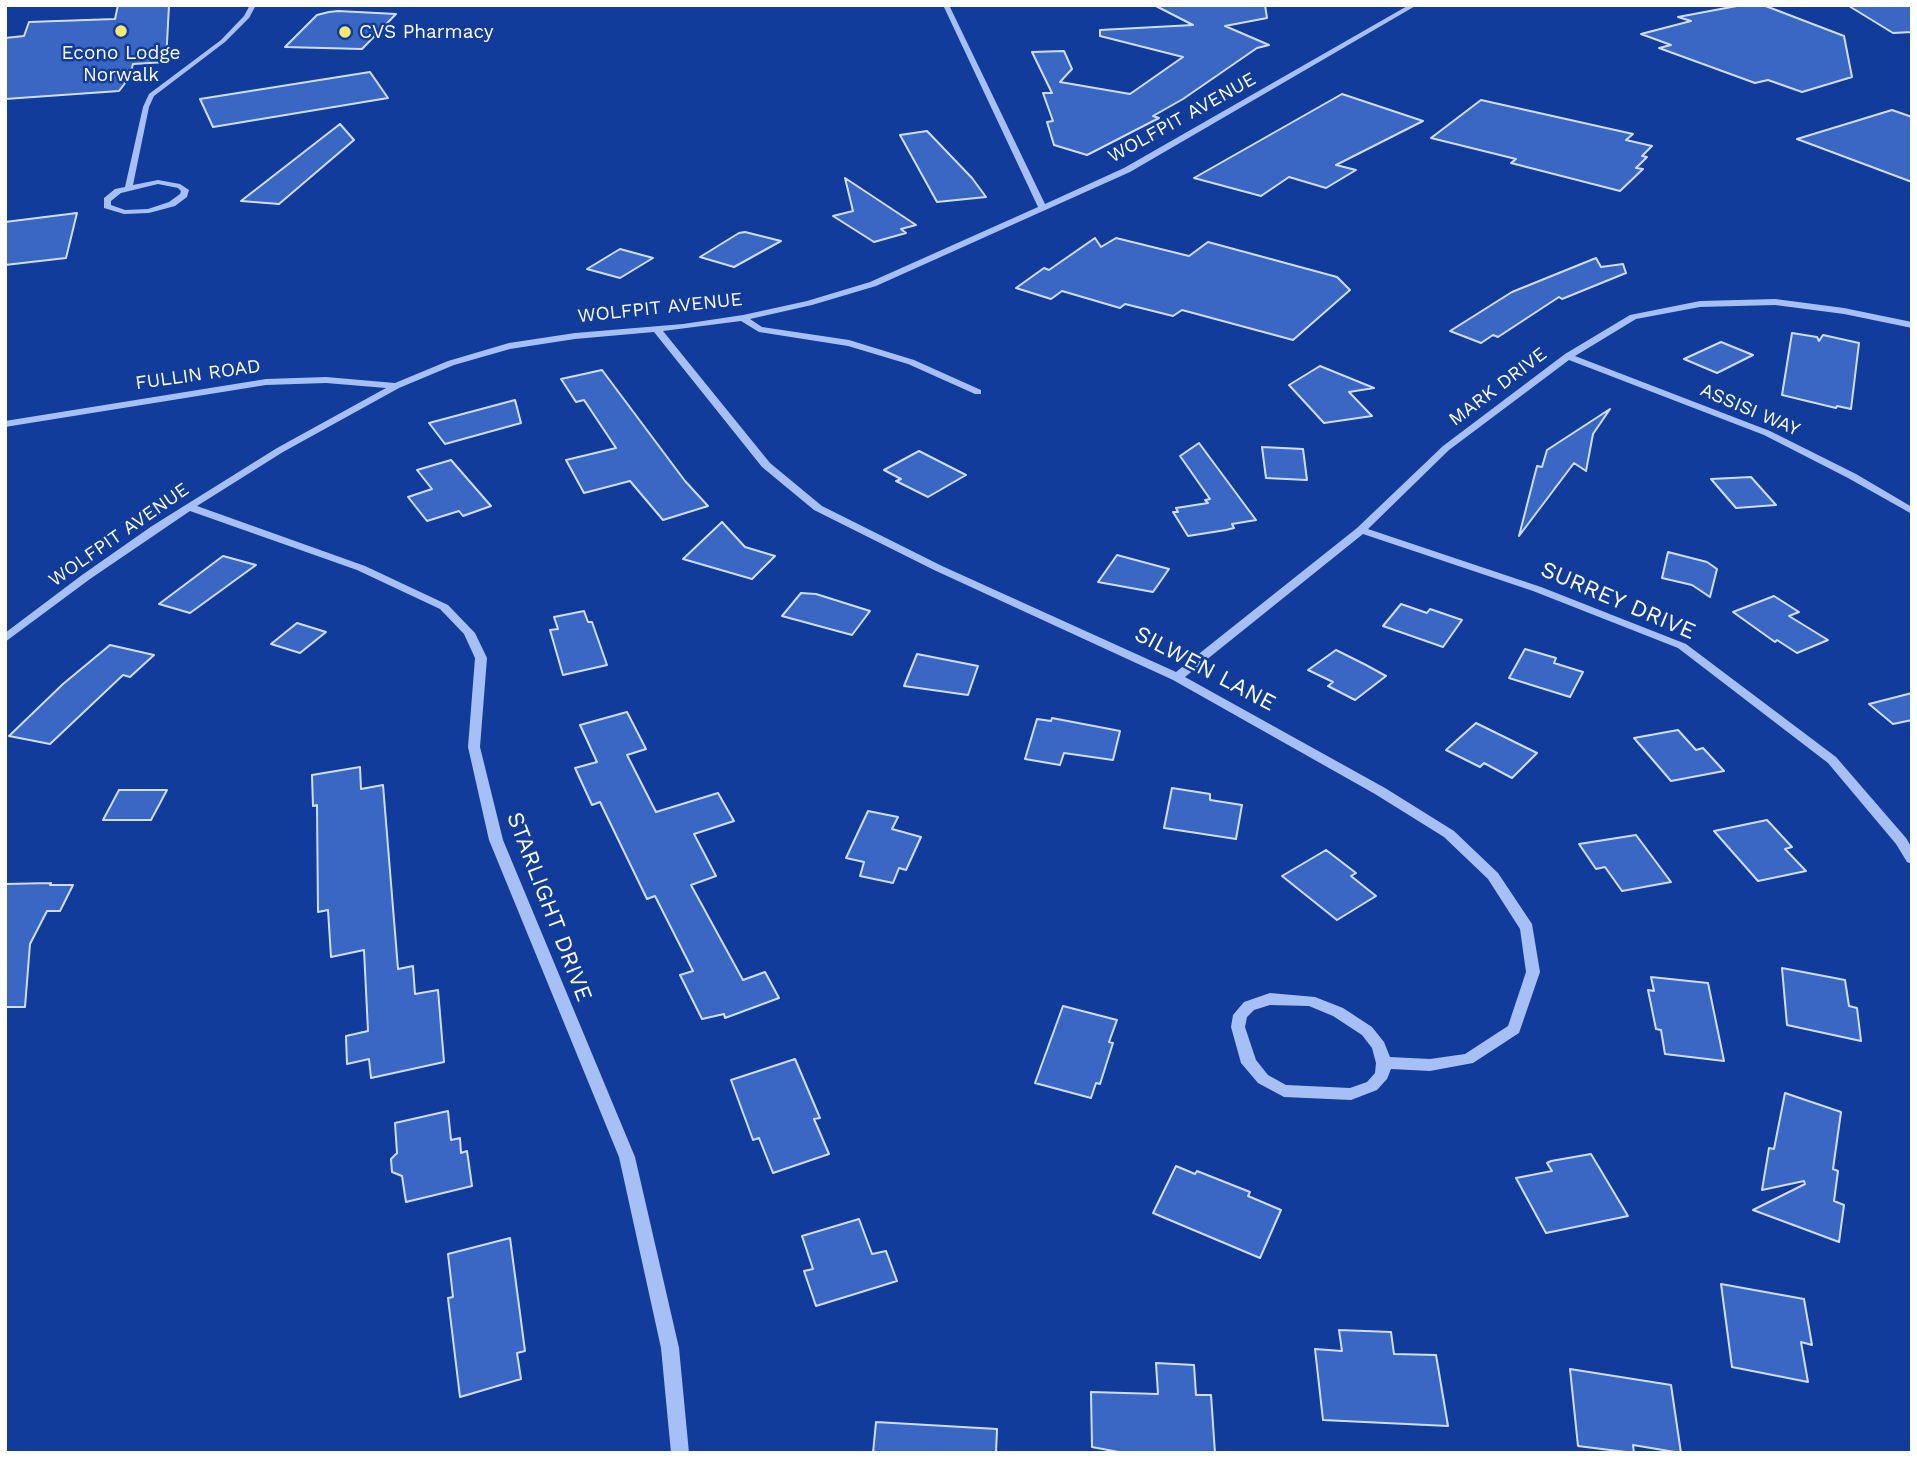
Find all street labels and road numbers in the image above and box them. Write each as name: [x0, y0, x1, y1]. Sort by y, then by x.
street label: WOLFPIT AVENUE: [1104, 68, 1260, 168]
street label: WOLFPIT AVENUE: [576, 288, 744, 328]
street label: MARK DRIVE: [1445, 343, 1551, 431]
street label: FULLIN ROAD: [134, 355, 262, 395]
street label: ASSISI WAY: [1697, 379, 1803, 441]
street label: WOLFPIT AVENUE: [45, 478, 193, 592]
street label: SURREY DRIVE: [1536, 556, 1700, 646]
street label: SILWEN LANE: [1130, 620, 1280, 718]
street label: STARLIGHT DRIVE: [500, 808, 598, 1006]

